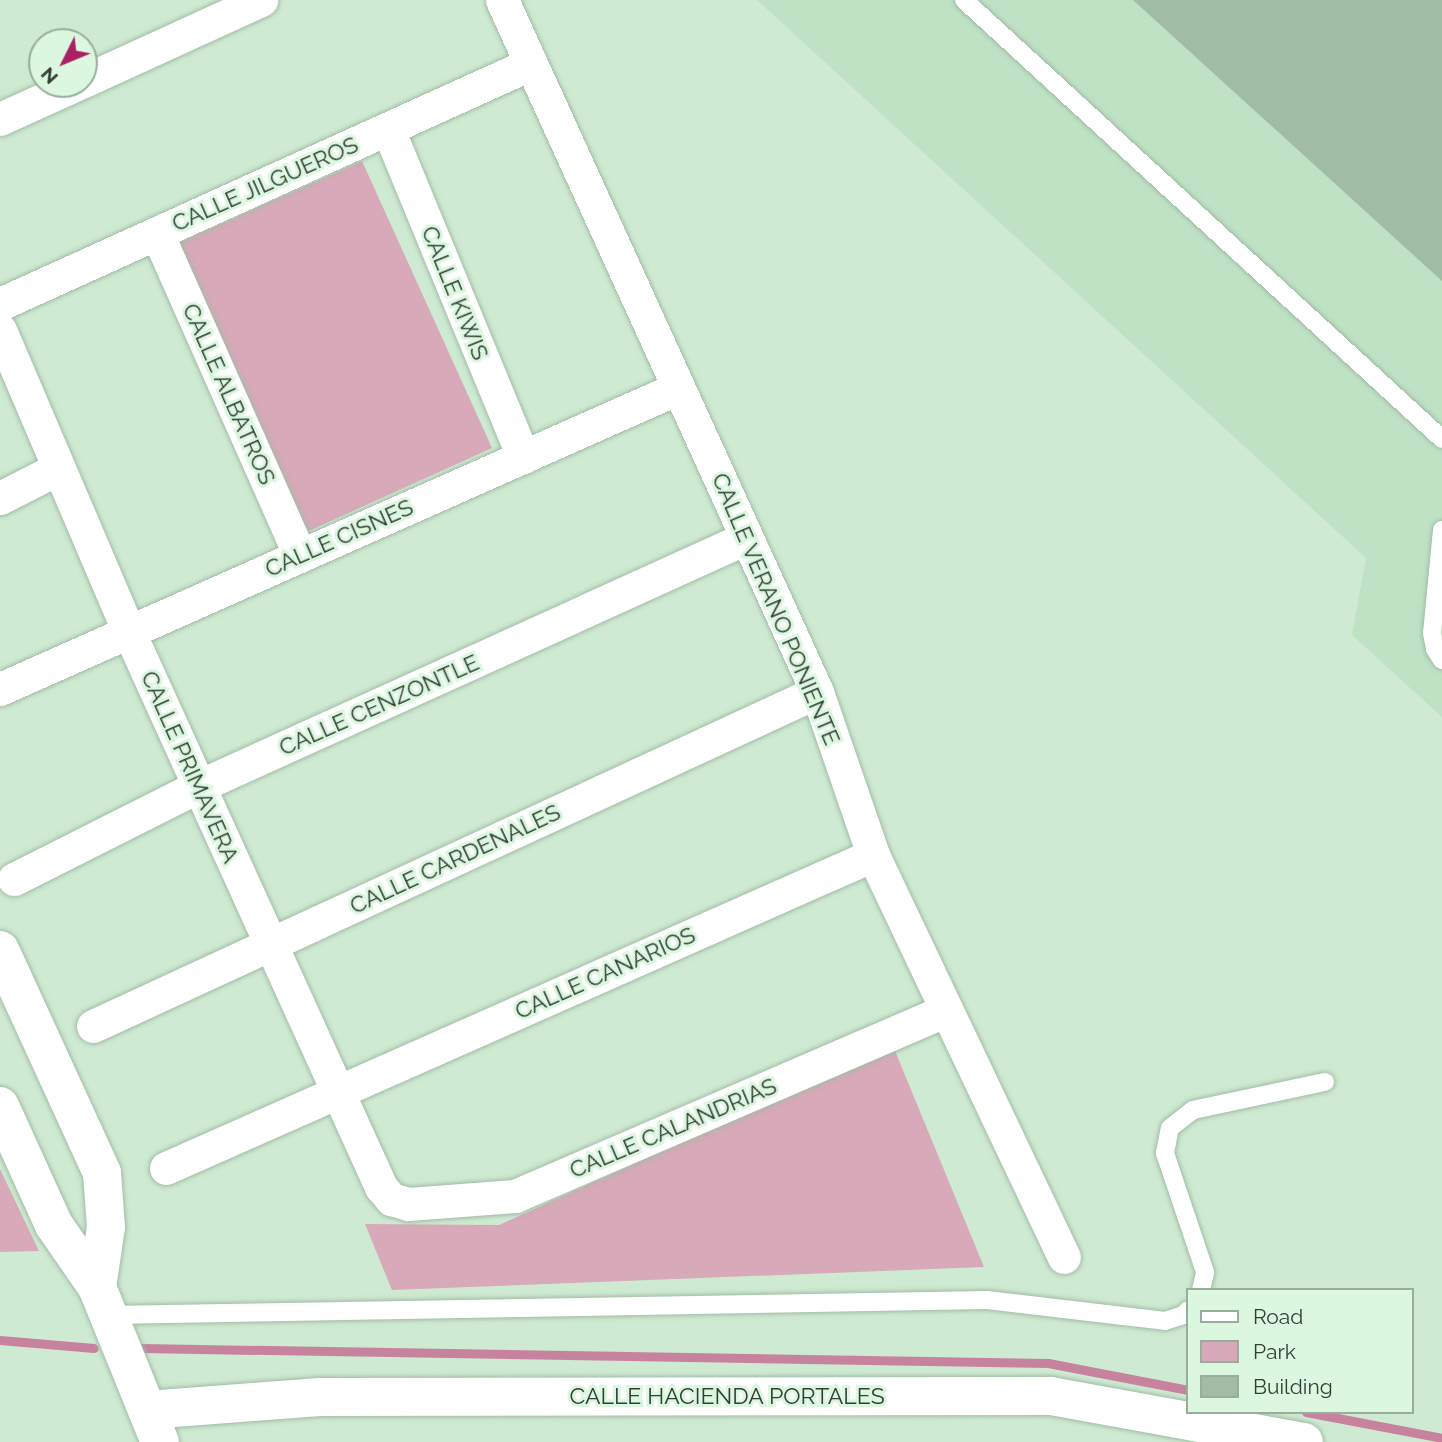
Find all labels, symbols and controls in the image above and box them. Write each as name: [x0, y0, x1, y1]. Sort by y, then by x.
north arrow: [28, 28, 98, 98]
text: N: [36, 63, 62, 89]
street label: CALLE JILGUEROS: [167, 130, 363, 238]
street label: CALLE KIWIS: [416, 222, 494, 364]
street label: CALLE ALBATROS: [177, 299, 281, 489]
street label: CALLE VERANO PONIENTE: [706, 468, 846, 750]
street label: CALLE CISNES: [261, 493, 417, 583]
street label: CALLE CENZONTLE: [275, 648, 483, 762]
street label: CALLE PRIMAVERA: [135, 667, 245, 867]
street label: CALLE CARDENALES: [345, 798, 565, 920]
street label: CALLE CANARIOS: [511, 921, 699, 1025]
street label: CALLE CALANDRIAS: [565, 1072, 781, 1184]
legend: [1186, 1288, 1414, 1414]
text: Road: [1253, 1304, 1303, 1329]
text: Park: [1253, 1339, 1296, 1364]
text: Building: [1253, 1374, 1333, 1399]
street label: CALLE HACIENDA PORTALES: [569, 1382, 885, 1410]

